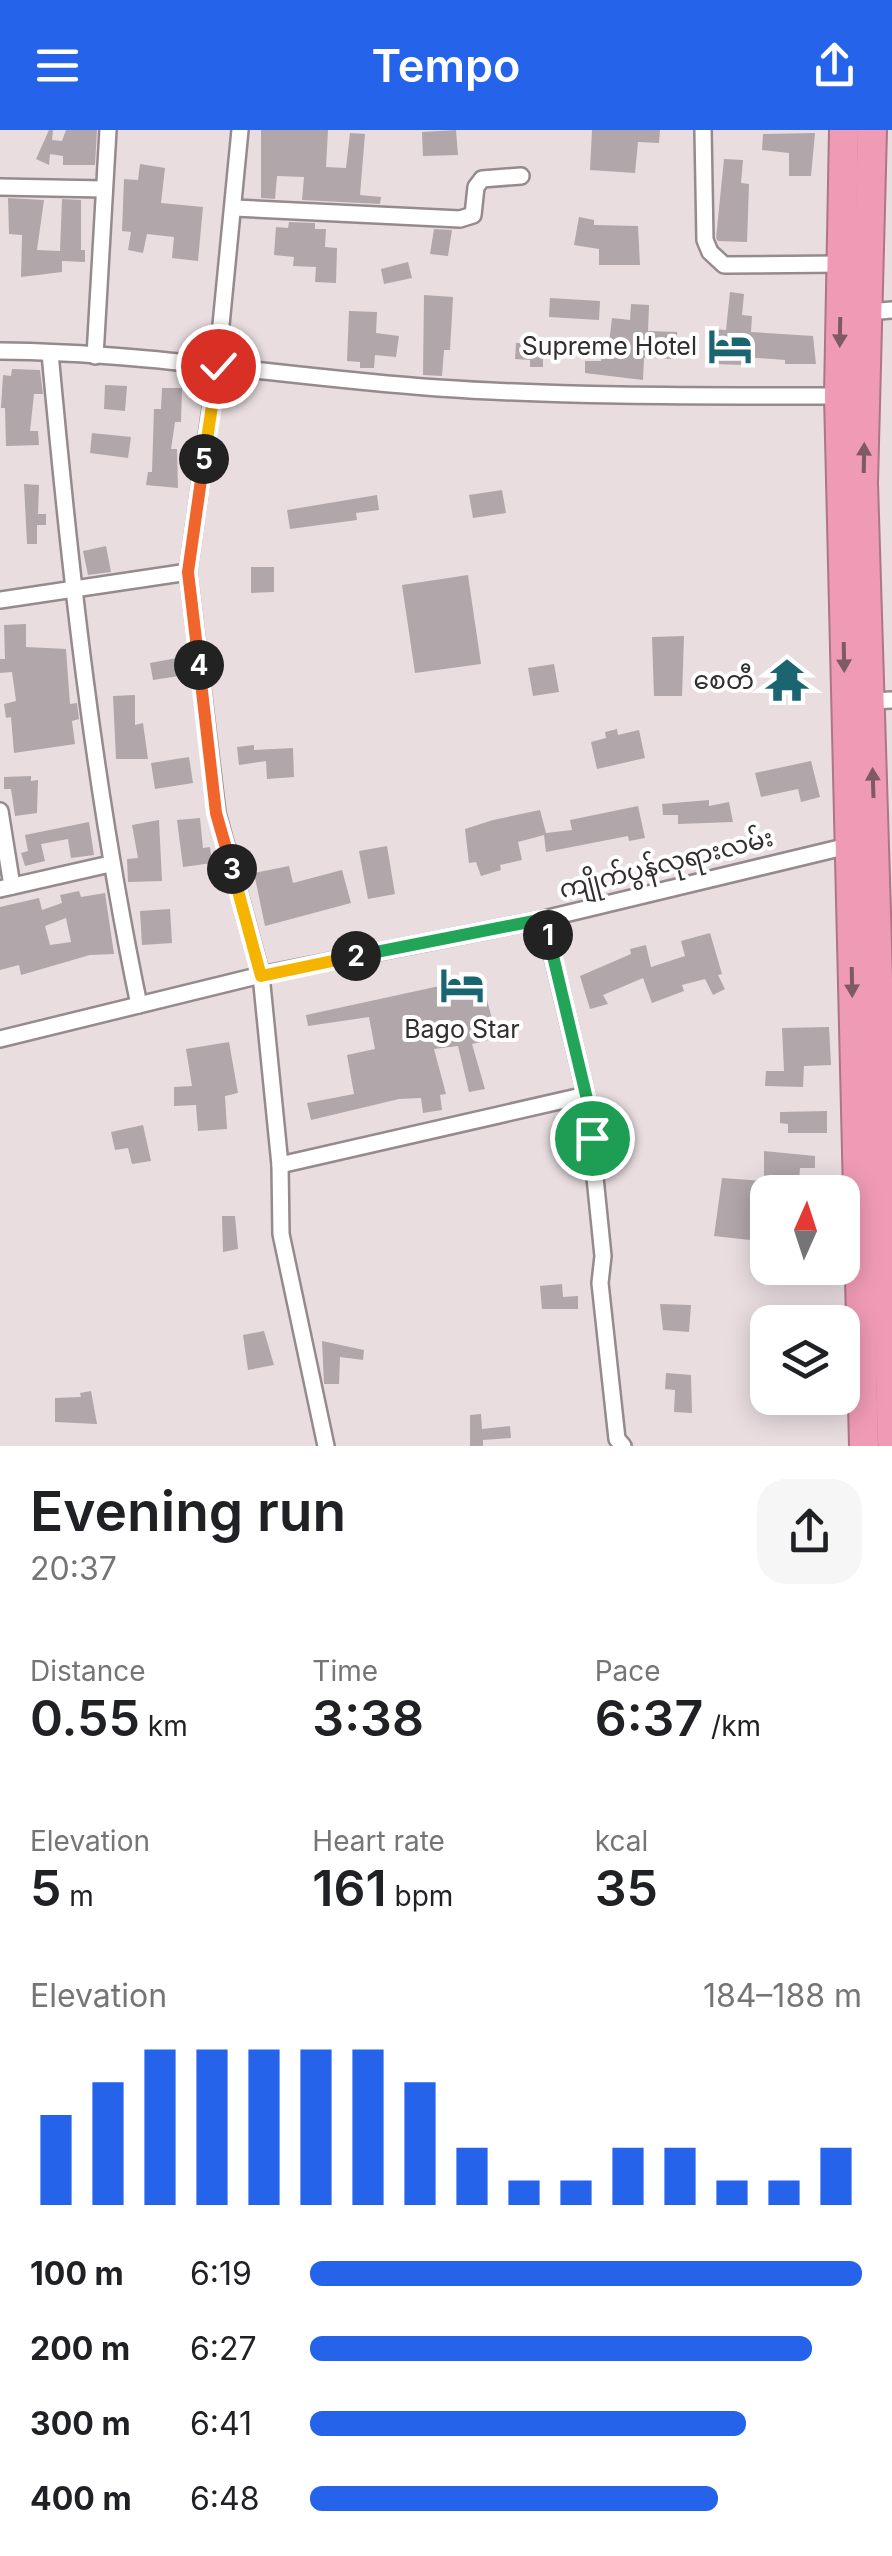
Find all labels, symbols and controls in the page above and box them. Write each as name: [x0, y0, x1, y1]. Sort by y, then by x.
icon: menu: [30, 38, 85, 93]
text: Tempo: [372, 38, 520, 93]
icon: share: [807, 38, 862, 93]
one-way arrow: [832, 317, 848, 349]
hotel icon: Supreme Hotel: [706, 322, 754, 370]
pin: [176, 324, 261, 409]
place label: Supreme Hotel: [522, 331, 697, 361]
icon: check: [191, 339, 246, 394]
pin: 5: [179, 434, 229, 484]
text: 5: [195, 442, 213, 476]
one-way arrow: [856, 442, 872, 474]
pin: 4: [174, 640, 224, 690]
one-way arrow: [837, 642, 853, 674]
text: 4: [190, 648, 208, 682]
temple icon: စေတီ: [763, 656, 811, 704]
place label: စေတီ: [694, 663, 754, 695]
one-way arrow: [865, 767, 881, 799]
street label: ကျိုက်ပွန်လုရားလမ်း: [555, 820, 778, 910]
pin: 3: [207, 844, 257, 894]
text: 3: [223, 852, 241, 886]
pin: 1: [523, 910, 573, 960]
text: 1: [542, 918, 554, 952]
pin: 2: [331, 931, 381, 981]
text: 2: [347, 939, 365, 973]
hotel icon: Bago Star: [438, 961, 486, 1009]
one-way arrow: [844, 967, 860, 999]
place label: Bago Star: [404, 1014, 520, 1044]
pin: [550, 1096, 635, 1181]
icon: arrive: [565, 1111, 620, 1166]
north arrow: [750, 1175, 860, 1285]
map controls: [750, 1175, 860, 1415]
button: layers: [750, 1305, 860, 1415]
text: Evening run: [30, 1478, 346, 1544]
button: share: [757, 1479, 862, 1584]
text: 20:37: [30, 1549, 117, 1588]
text: Distance: [30, 1654, 146, 1688]
text: Time: [312, 1654, 378, 1688]
text: Pace: [595, 1654, 661, 1688]
text: 0.55: [30, 1688, 140, 1748]
text: 3:38: [312, 1688, 424, 1748]
text: 6:37: [595, 1688, 703, 1748]
text: km: [140, 1709, 188, 1743]
text: /km: [703, 1709, 761, 1743]
text: Elevation: [30, 1824, 150, 1858]
text: Heart rate: [312, 1824, 445, 1858]
text: kcal: [595, 1824, 648, 1858]
text: 5: [30, 1858, 61, 1918]
text: 161: [312, 1858, 387, 1918]
text: 35: [595, 1858, 658, 1918]
text: m: [61, 1879, 94, 1913]
text: bpm: [387, 1879, 453, 1913]
text: Elevation: [30, 1976, 167, 2015]
text: 184–188 m: [703, 1976, 862, 2015]
text: 100 m: [30, 2254, 124, 2293]
text: 6:19: [190, 2254, 252, 2293]
text: 200 m: [30, 2329, 130, 2368]
text: 6:27: [190, 2329, 257, 2368]
text: 300 m: [30, 2404, 131, 2443]
text: 6:41: [190, 2404, 252, 2443]
text: 400 m: [30, 2479, 132, 2518]
text: 6:48: [190, 2479, 260, 2518]

